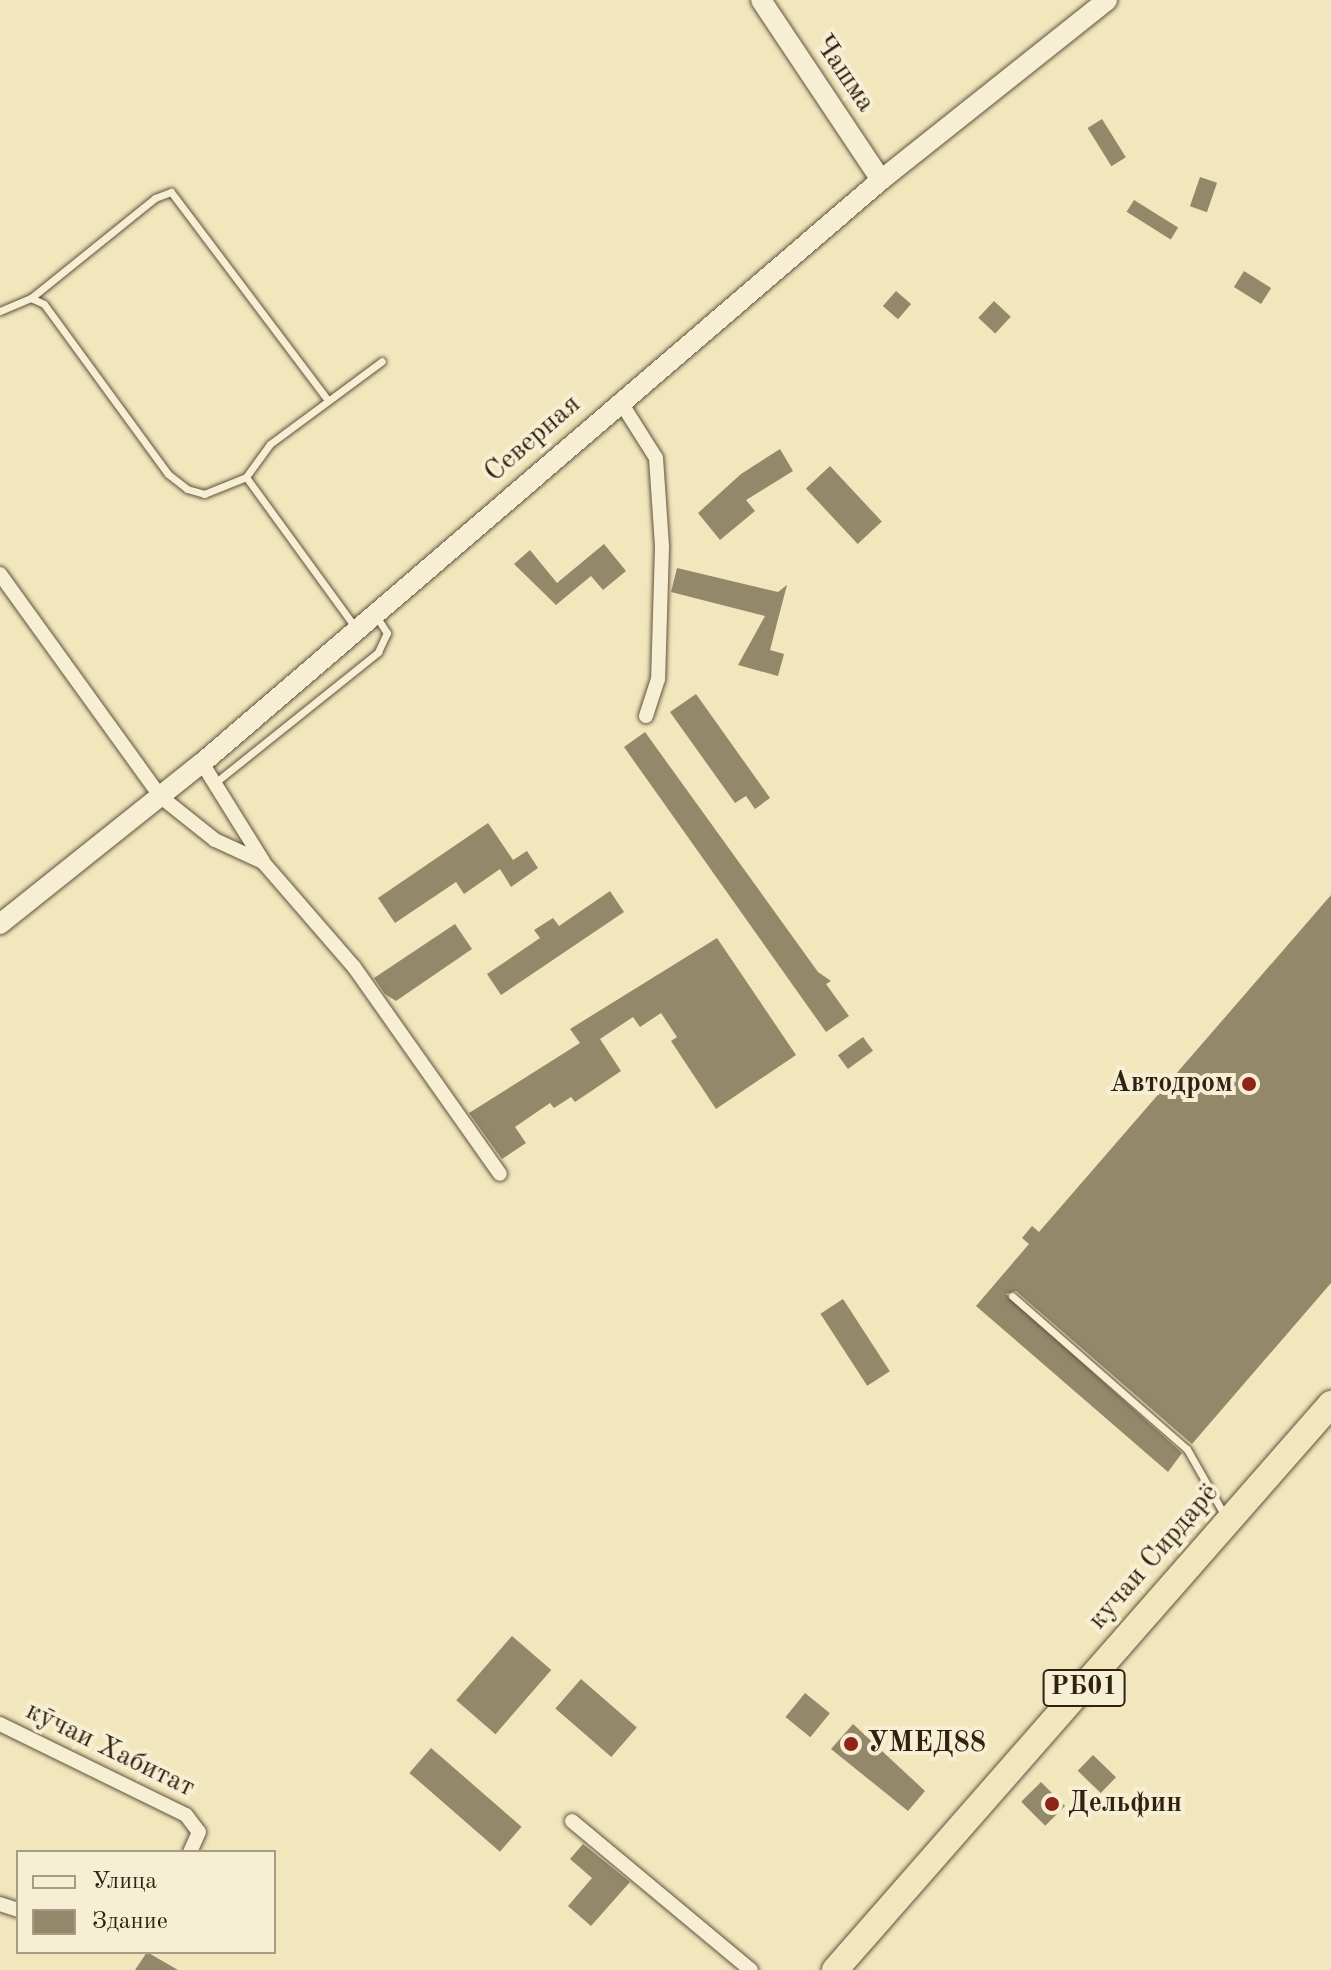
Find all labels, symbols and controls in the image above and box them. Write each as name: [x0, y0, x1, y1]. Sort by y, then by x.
street label: Чашма: [806, 29, 882, 119]
street label: Северная: [478, 388, 588, 490]
place label: Автодром: [1110, 1067, 1233, 1101]
marker: Автодром: [1240, 1075, 1258, 1093]
street label: кучаи Сирдарё: [1082, 1477, 1226, 1637]
road number: РБ01: [1042, 1666, 1126, 1710]
street label: кӯчаи Хабитат: [20, 1695, 200, 1805]
place label: УМЕД88: [867, 1727, 986, 1761]
marker: УМЕД88: [842, 1735, 860, 1753]
place label: Дельфин: [1068, 1787, 1182, 1821]
marker: Дельфин: [1043, 1795, 1061, 1813]
legend: [16, 1850, 276, 1954]
text: Улица: [92, 1870, 157, 1894]
text: Здание: [92, 1910, 168, 1934]

